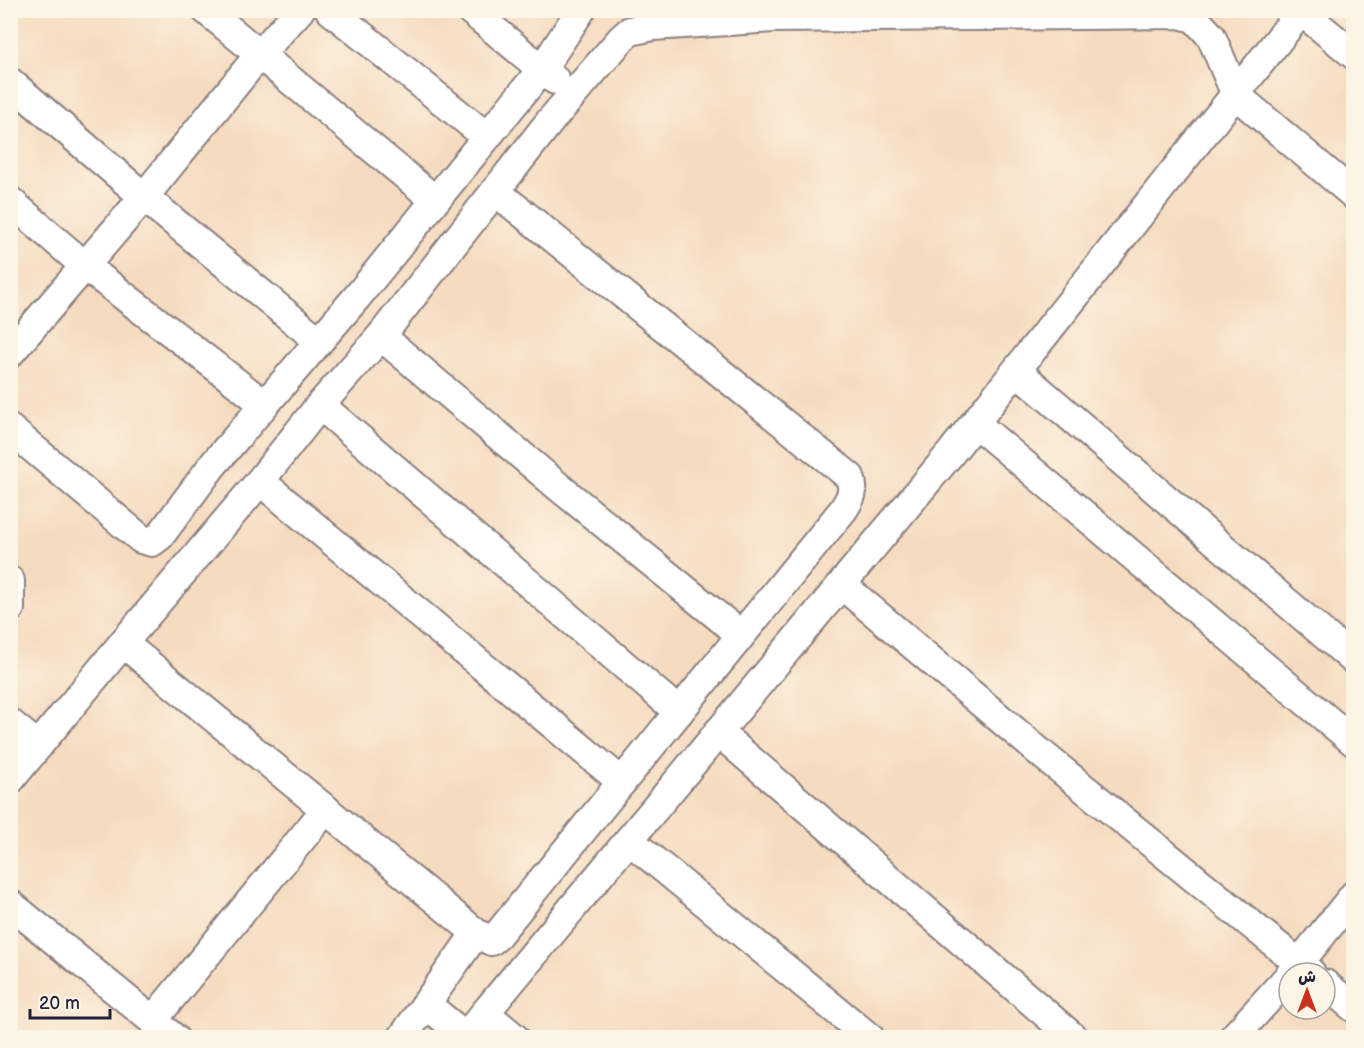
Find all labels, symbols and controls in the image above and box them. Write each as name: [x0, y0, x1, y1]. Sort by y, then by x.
north arrow: [1277, 961, 1337, 1021]
text: ش: [1298, 968, 1316, 987]
scale bar: [30, 982, 110, 1020]
text: 20 m: [39, 993, 80, 1014]

